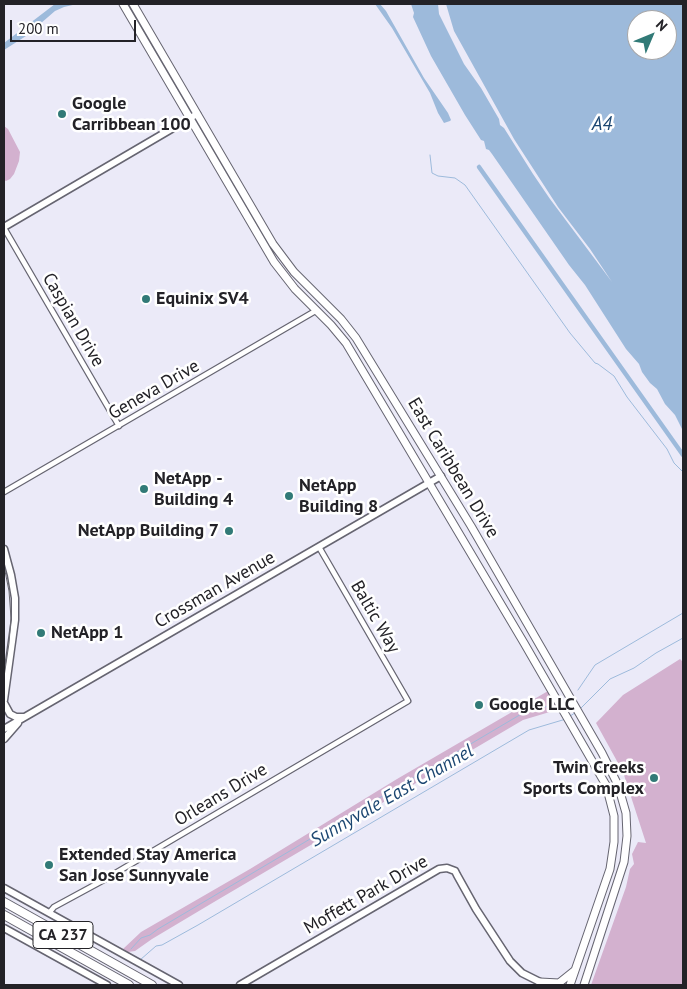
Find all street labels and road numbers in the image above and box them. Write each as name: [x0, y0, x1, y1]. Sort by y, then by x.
street label: Caspian Drive: [37, 269, 109, 371]
street label: Geneva Drive: [105, 355, 203, 425]
street label: East Caribbean Drive: [403, 394, 503, 542]
street label: Crossman Avenue: [151, 547, 279, 633]
street label: Baltic Way: [346, 577, 404, 657]
street label: Orleans Drive: [171, 759, 271, 831]
street label: Moffett Park Drive: [300, 851, 432, 939]
road number: CA 237: [33, 922, 93, 948]

